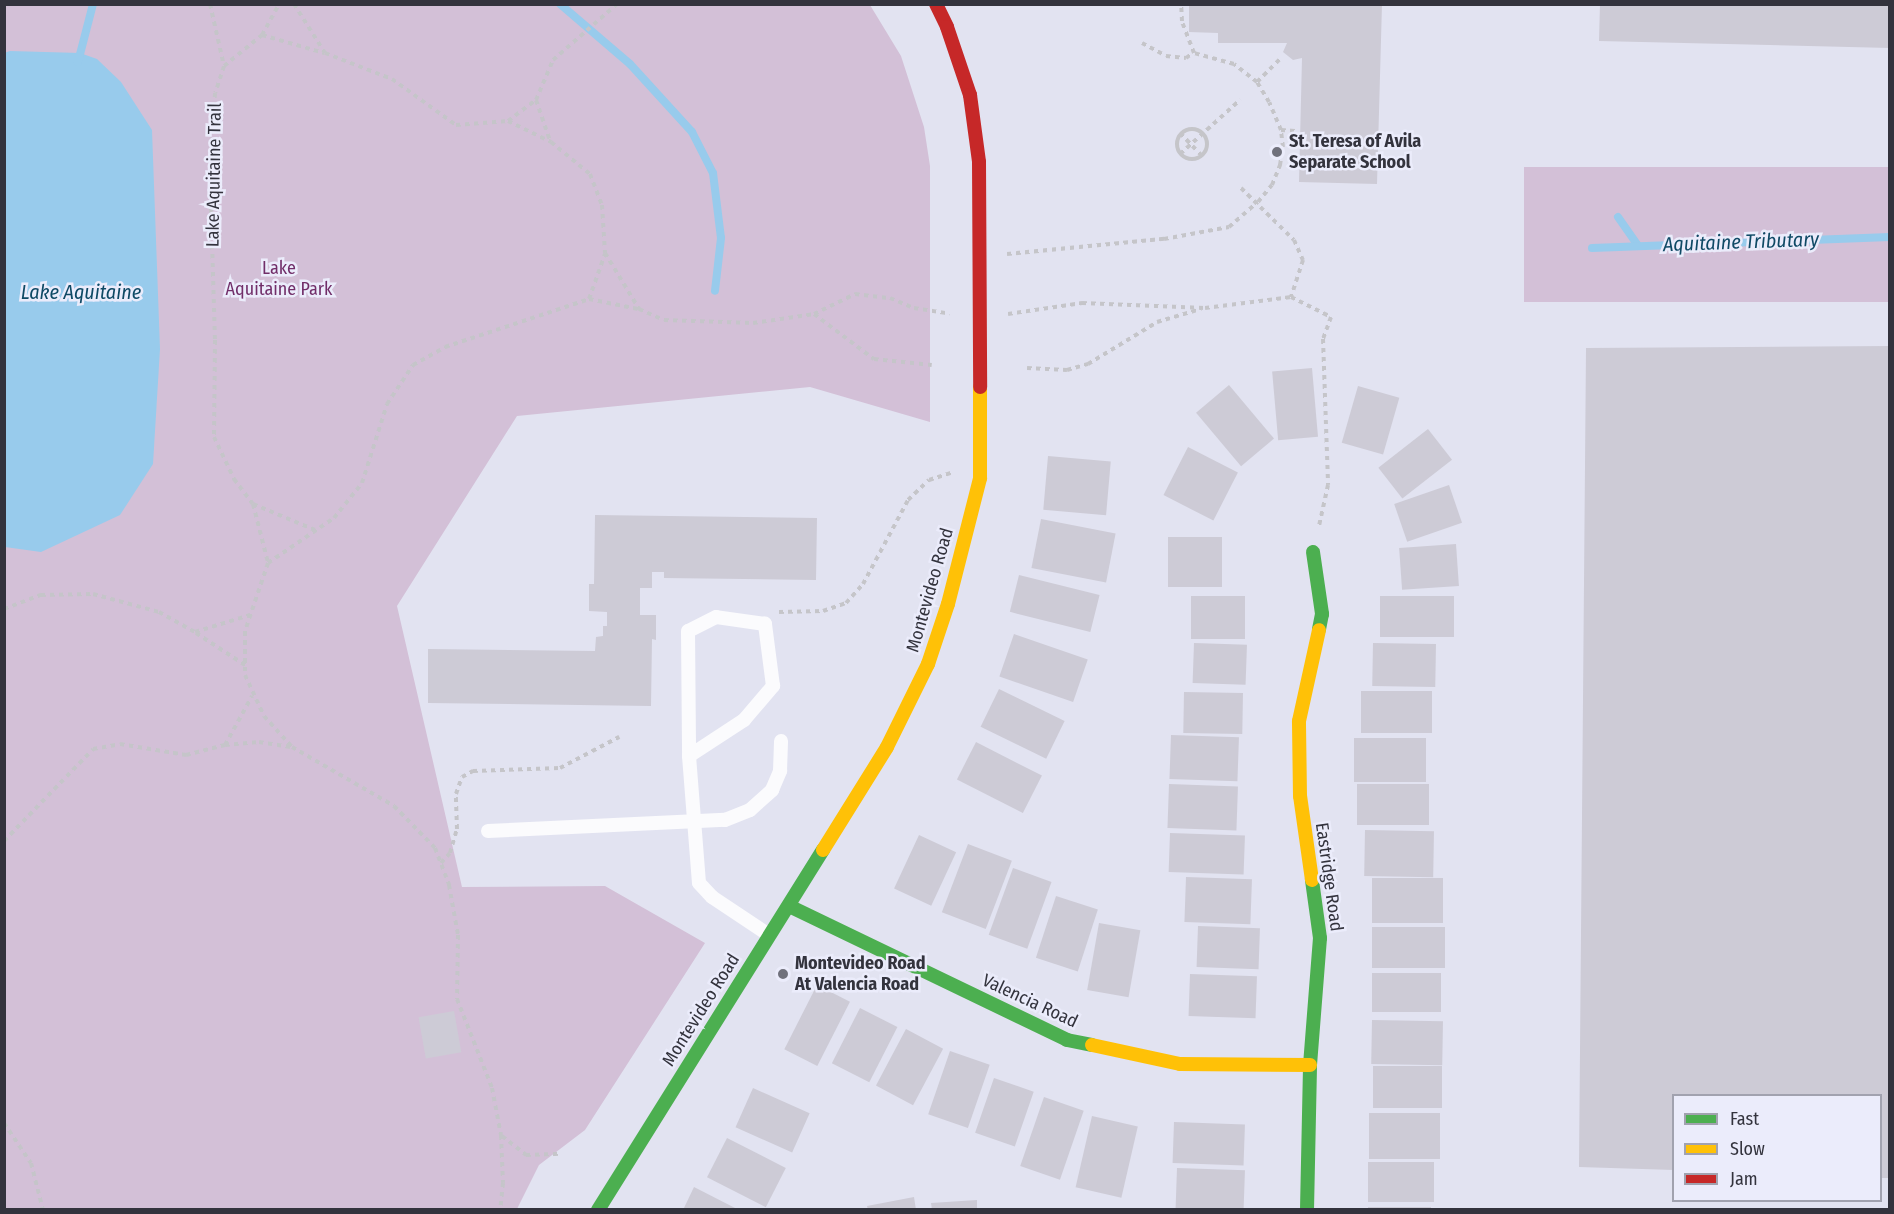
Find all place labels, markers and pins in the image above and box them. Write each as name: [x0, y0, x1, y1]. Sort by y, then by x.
place label: St. Teresa of Avila Separate School: [1289, 131, 1421, 174]
marker: St. Teresa of Avila Separate School: [1270, 145, 1284, 159]
place label: Montevideo Road At Valencia Road: [795, 953, 925, 996]
marker: Montevideo Road At Valencia Road: [776, 967, 790, 981]

